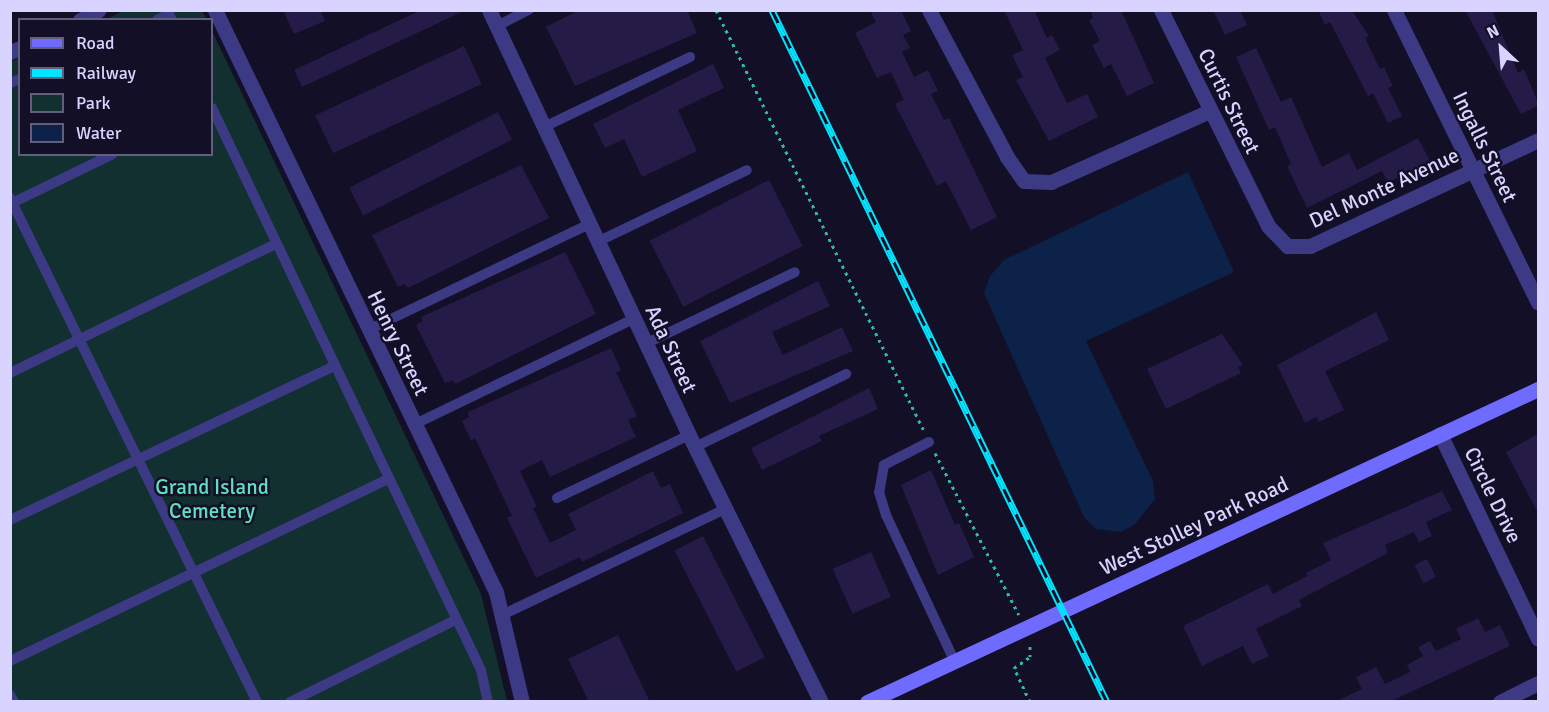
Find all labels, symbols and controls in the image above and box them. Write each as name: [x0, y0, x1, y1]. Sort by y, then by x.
legend: [18, 18, 213, 156]
north arrow: [1471, 18, 1531, 78]
text: N: [1484, 20, 1502, 43]
text: Road: [76, 32, 115, 54]
street label: Curtis Street: [1193, 44, 1265, 158]
text: Railway: [76, 62, 136, 84]
street label: Ingalls Street: [1447, 88, 1523, 206]
text: Park: [76, 92, 111, 114]
text: Water: [76, 122, 121, 144]
street label: Del Monte Avenue: [1305, 142, 1463, 234]
street label: Henry Street: [362, 286, 434, 400]
street label: Ada Street: [640, 301, 702, 397]
street label: Circle Drive: [1459, 443, 1527, 547]
street label: West Stolley Park Road: [1096, 471, 1292, 581]
park label: Grand Island Cemetery: [155, 474, 269, 524]

